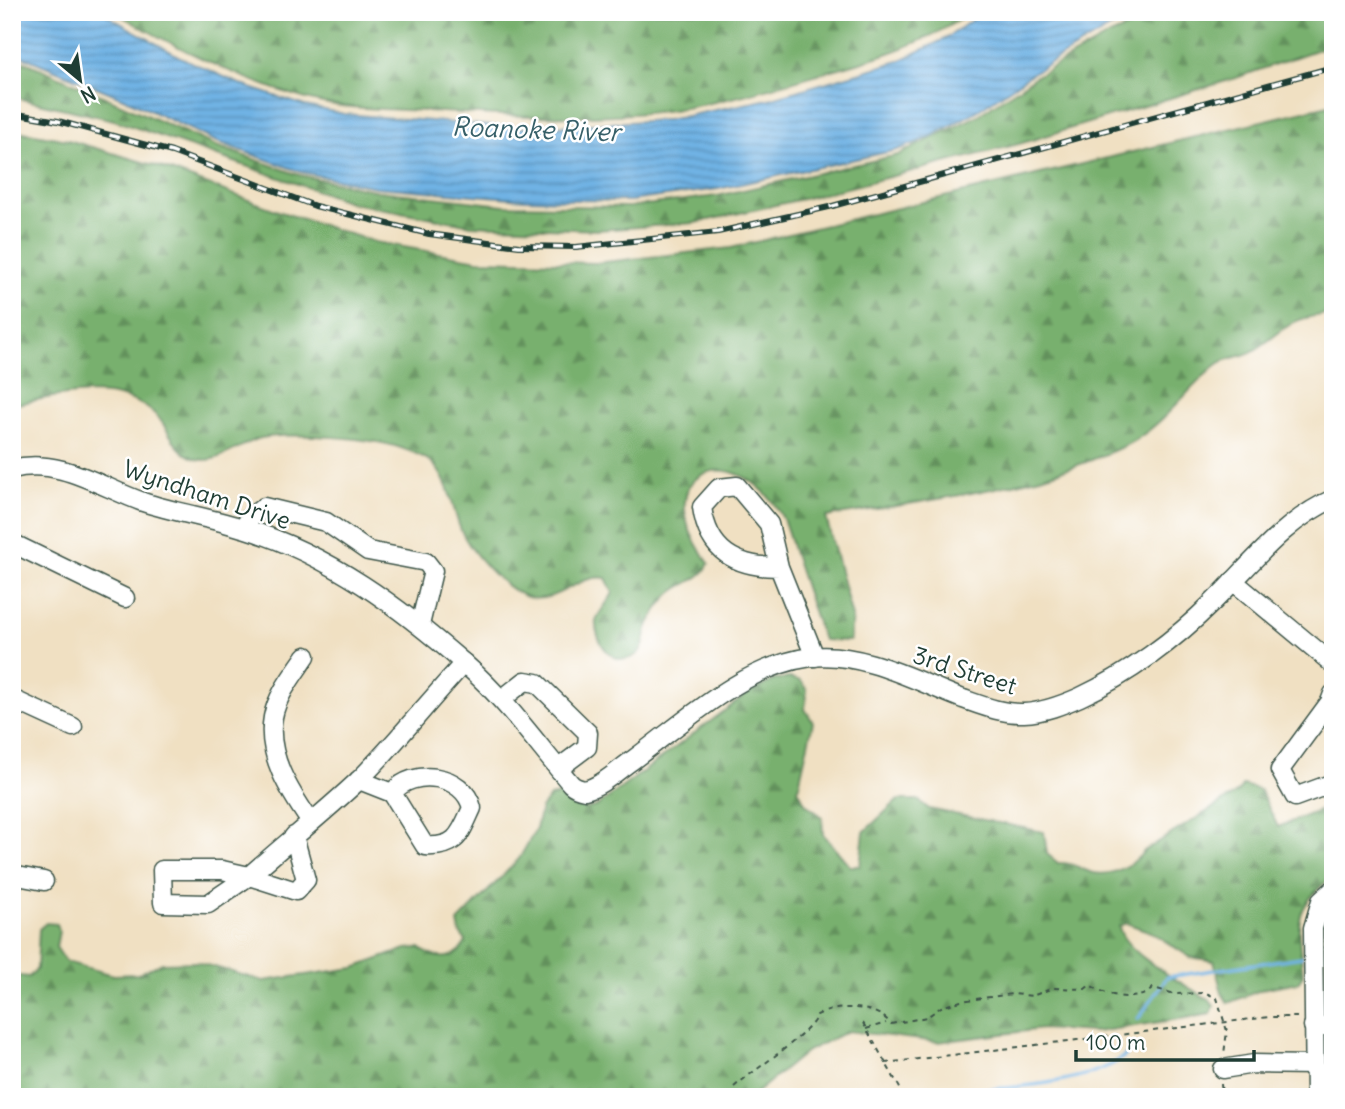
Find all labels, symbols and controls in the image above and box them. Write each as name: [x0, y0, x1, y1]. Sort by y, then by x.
north arrow: [46, 46, 116, 116]
text: N: [77, 81, 100, 109]
water label: Roanoke River: [451, 110, 624, 149]
street label: Wyndham Drive: [120, 453, 294, 535]
street label: 3rd Street: [909, 639, 1021, 701]
scale bar: [1076, 1018, 1254, 1062]
text: 100 m: [1086, 1029, 1145, 1056]

